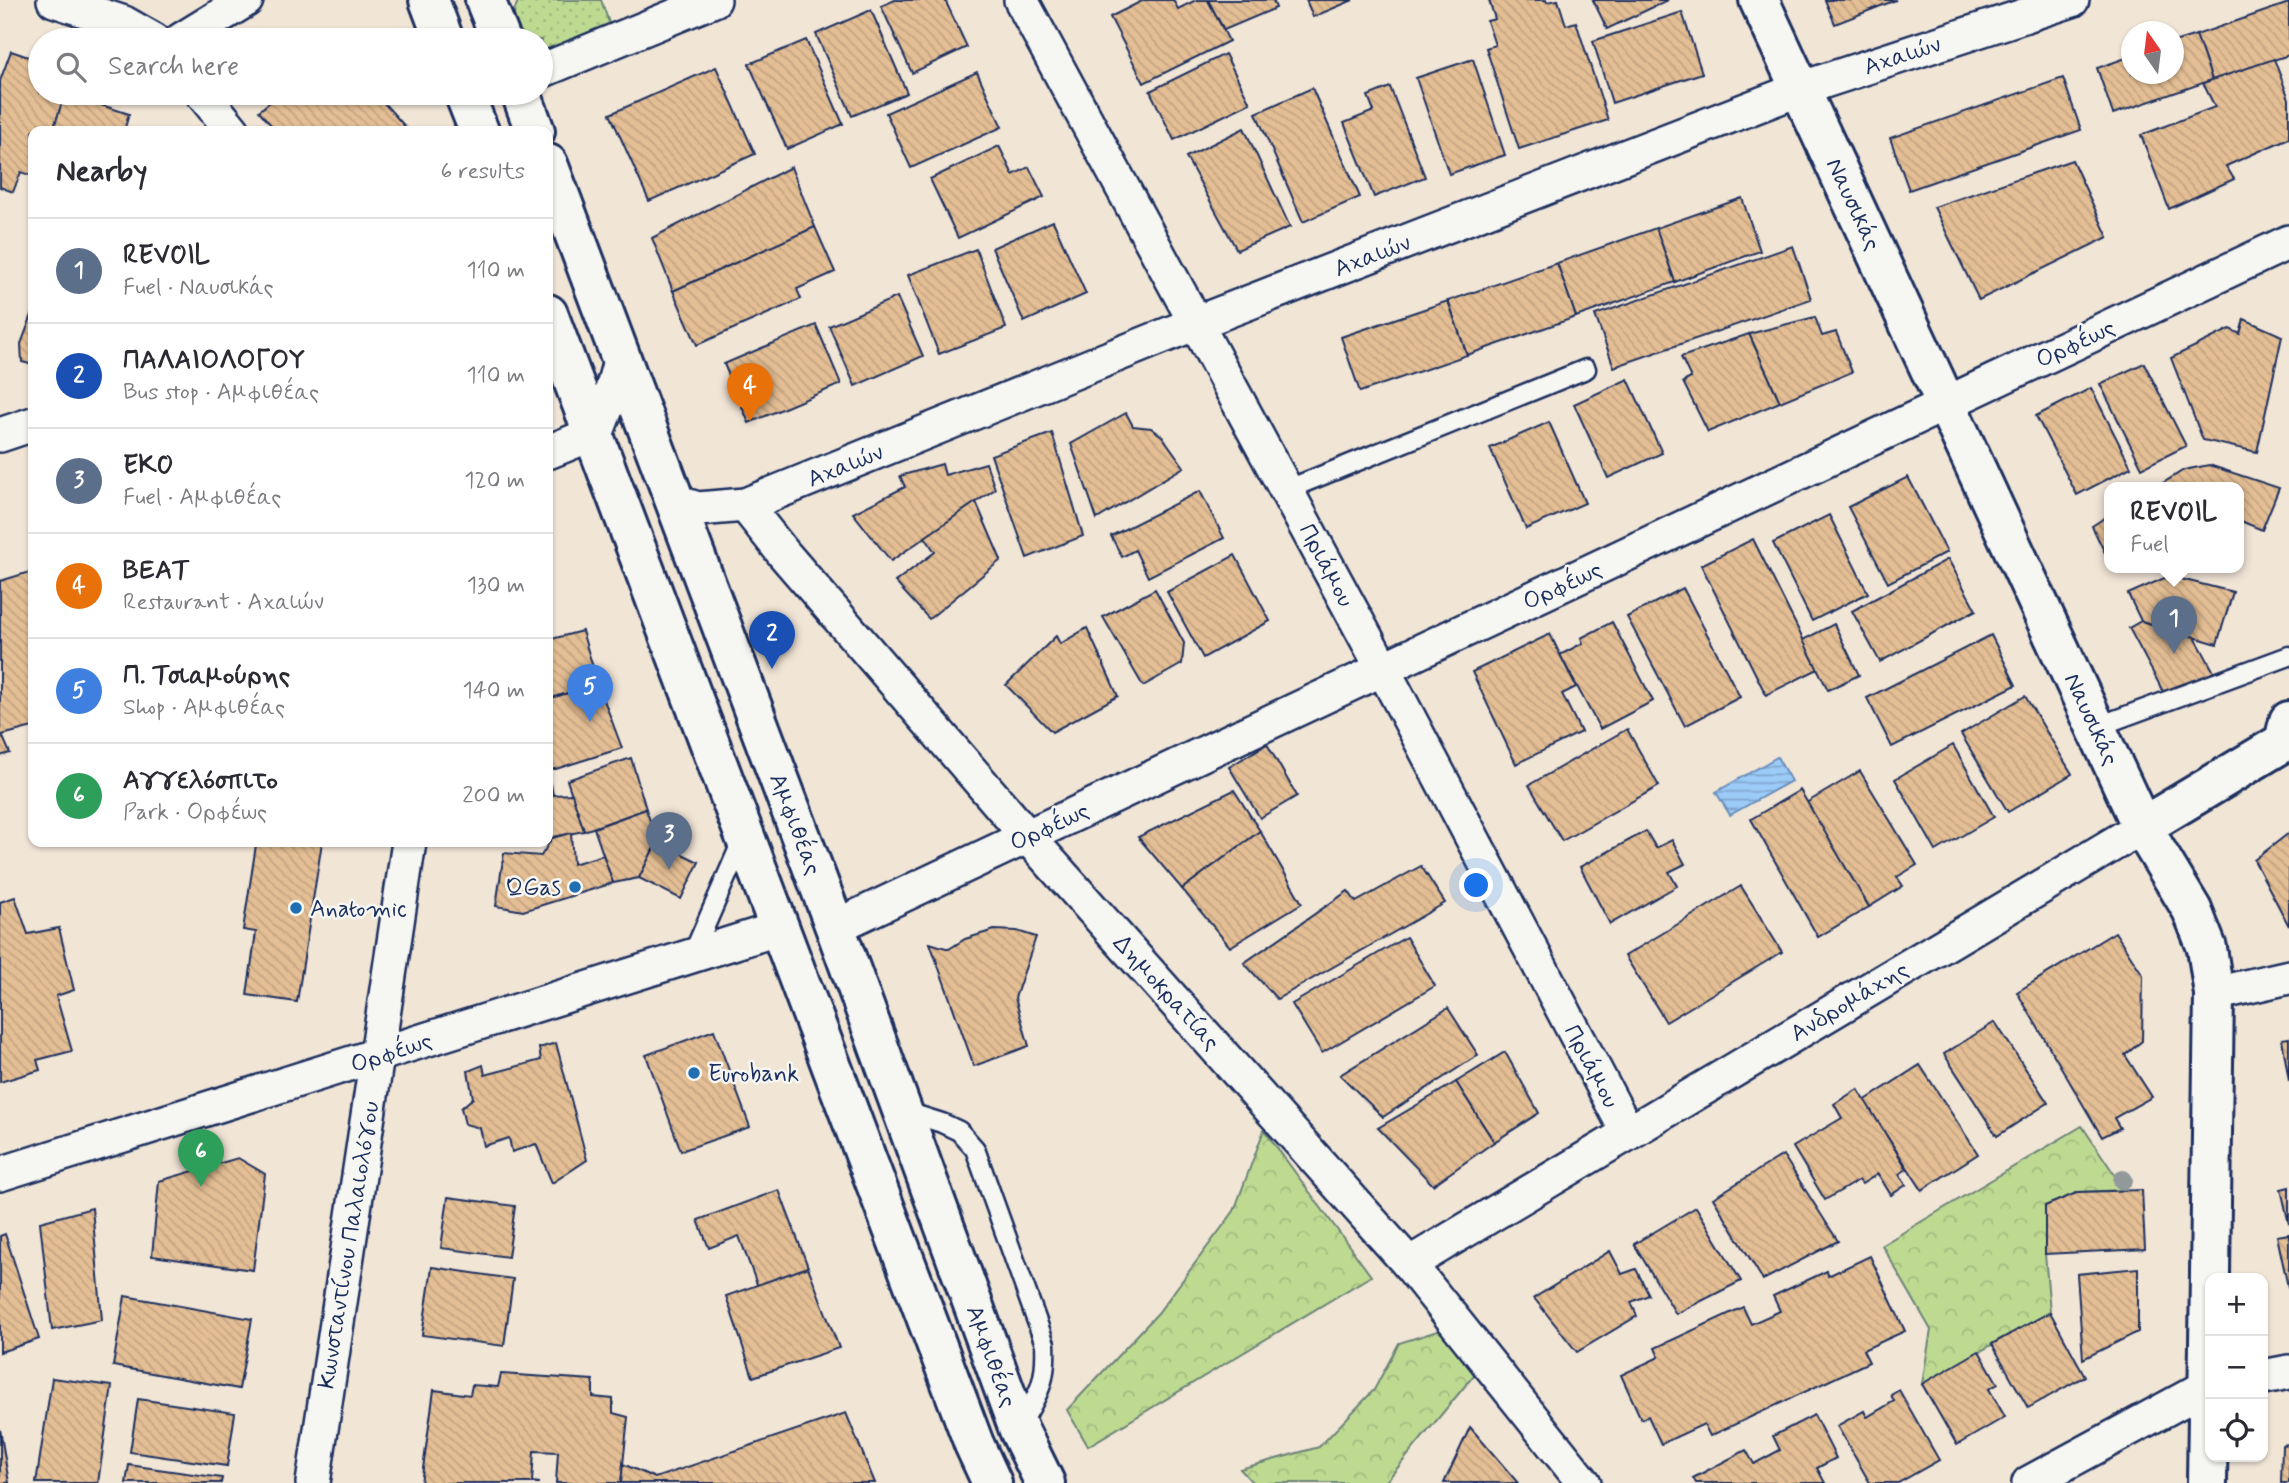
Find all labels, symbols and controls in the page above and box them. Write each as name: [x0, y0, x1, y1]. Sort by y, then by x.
north arrow: [2121, 21, 2184, 84]
search box: [28, 28, 553, 105]
street label: Αχαιών: [1860, 29, 1945, 83]
icon: search: [52, 48, 90, 86]
text: Search here: [108, 50, 239, 84]
text: Nearby: [56, 152, 147, 191]
street label: Ναυσικάς: [1818, 154, 1887, 256]
text: 6 results: [441, 157, 525, 187]
street label: Αχαιών: [1330, 228, 1415, 285]
text: REVOIL: [123, 239, 210, 273]
text: 1: [74, 256, 84, 286]
text: 110 m: [466, 256, 525, 286]
text: Fuel · Ναυσικάς: [123, 273, 274, 303]
street label: Ορφέως: [2031, 312, 2120, 376]
text: ΠΑΛΑΙΟΛΟΓΟΥ: [123, 344, 305, 378]
text: 2: [73, 361, 85, 391]
text: 110 m: [466, 361, 525, 391]
pin: 4: [727, 363, 773, 421]
text: Bus stop · Αμφιθέας: [123, 378, 319, 408]
street label: Αχαιών: [803, 437, 888, 496]
text: EKO: [123, 449, 174, 483]
text: 3: [74, 466, 84, 496]
text: 120 m: [464, 466, 525, 496]
popup: [2104, 482, 2244, 573]
text: Fuel · Αμφιθέας: [123, 483, 281, 513]
text: REVOIL: [2130, 496, 2218, 530]
street label: Πριάμου: [1291, 519, 1361, 613]
text: Fuel: [2130, 530, 2169, 560]
text: ΒΕΑΤ: [123, 554, 188, 588]
street label: Ορφέως: [1518, 554, 1607, 618]
text: 4: [72, 571, 86, 601]
text: 130 m: [467, 571, 525, 601]
text: Restaurant · Αχαιών: [123, 588, 324, 618]
pin: 1: [2151, 596, 2197, 654]
pin: 2: [749, 611, 795, 669]
text: Π. Τσιαμούρης: [123, 659, 290, 693]
pin: 5: [567, 664, 613, 722]
street label: Ναυσικάς: [2056, 669, 2125, 771]
text: 5: [72, 676, 86, 706]
text: 140 m: [462, 676, 525, 706]
text: Shop · Αμφιθέας: [123, 693, 285, 723]
text: Αγγελόσπιτο: [123, 764, 278, 798]
street label: Αμφιθέας: [761, 769, 829, 880]
text: 6: [73, 781, 85, 811]
text: 200 m: [462, 781, 525, 811]
street label: Ορφέως: [1005, 795, 1094, 859]
text: Park · Ορφέως: [123, 798, 267, 828]
pin: 3: [646, 812, 692, 870]
your location: [1459, 868, 1493, 902]
place label: QGas: [506, 873, 561, 904]
marker: QGas: [567, 879, 583, 895]
place label: Anatomic: [310, 894, 407, 925]
marker: Anatomic: [288, 900, 304, 916]
street label: Δημοκρατίας: [1106, 928, 1226, 1058]
street label: Ανδρομάχης: [1785, 955, 1915, 1050]
street label: Πριάμου: [1556, 1020, 1626, 1114]
street label: Ορφέως: [346, 1025, 436, 1081]
place label: Eurobank: [708, 1059, 799, 1090]
marker: Eurobank: [686, 1065, 702, 1081]
street label: Κωνσταντίνου Παλαιολόγου: [311, 1099, 388, 1391]
pin: 6: [178, 1129, 224, 1187]
map controls: [2205, 1273, 2268, 1462]
button: +: [2205, 1273, 2268, 1336]
street label: Αμφιθέας: [958, 1301, 1024, 1412]
button: −: [2205, 1336, 2268, 1399]
button: locate: [2205, 1399, 2268, 1462]

